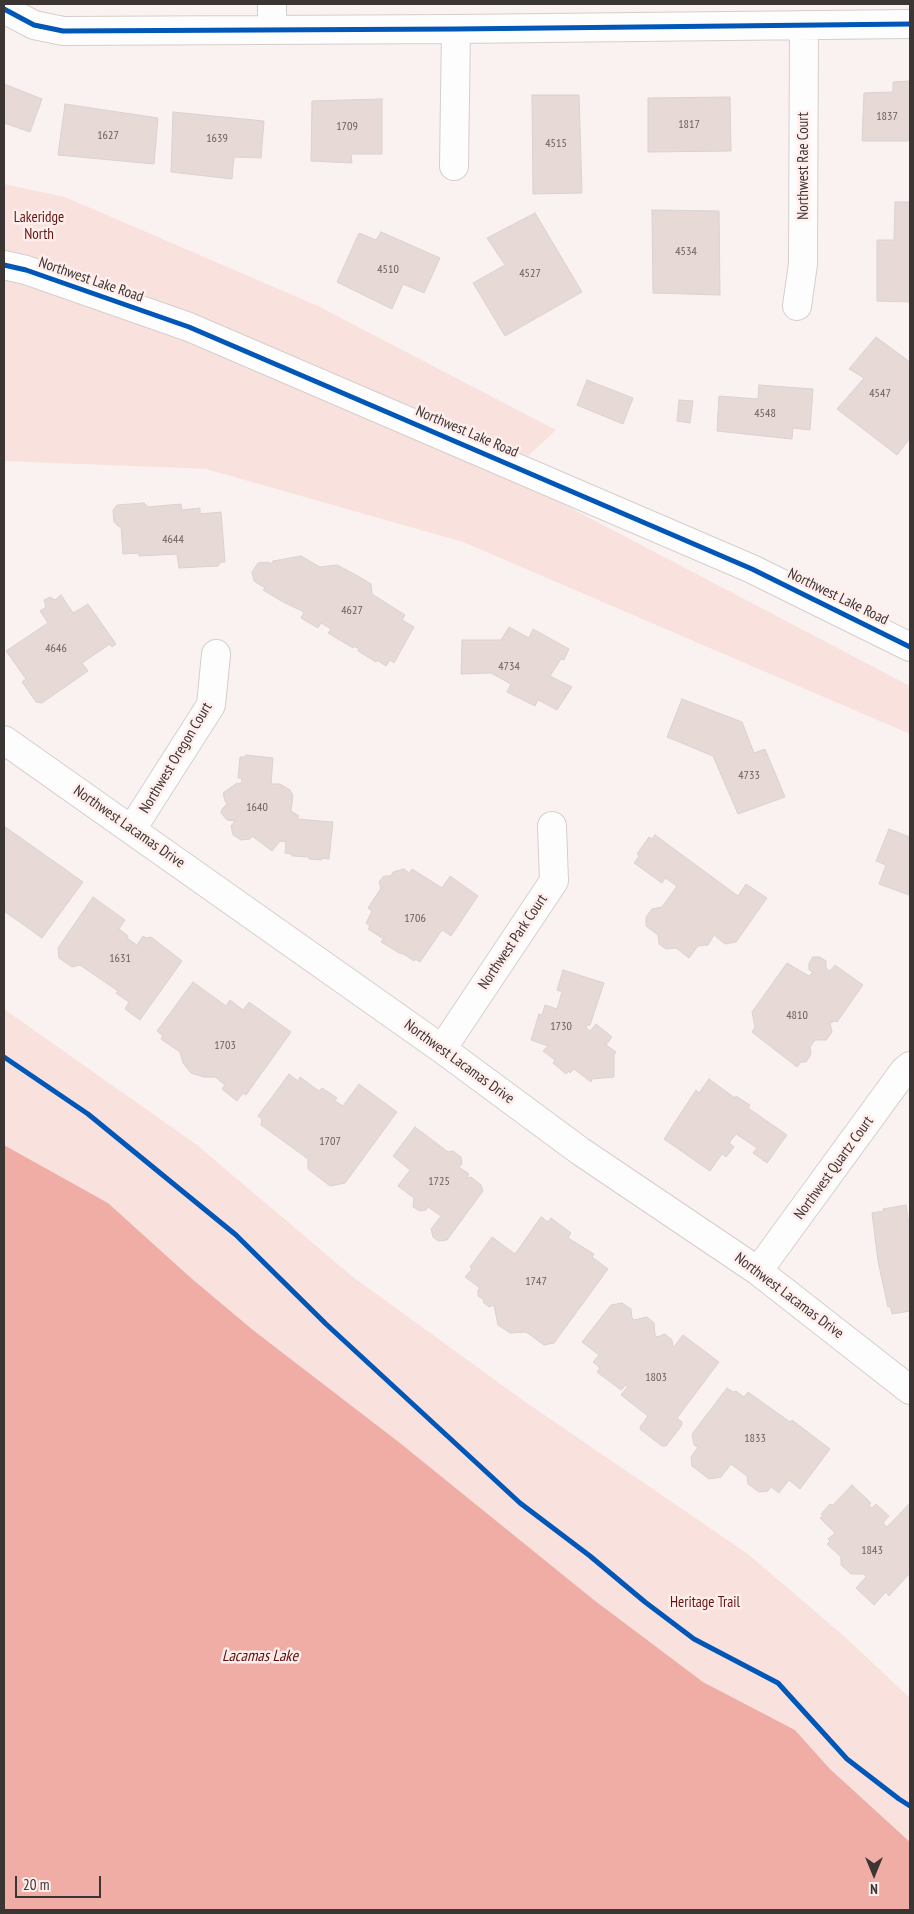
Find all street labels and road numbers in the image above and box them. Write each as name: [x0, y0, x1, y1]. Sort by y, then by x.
street label: Northwest Rae Court: [795, 112, 813, 220]
street label: Northwest Lake Road: [36, 254, 146, 306]
street label: Northwest Lake Road: [413, 402, 521, 462]
street label: Northwest Lake Road: [785, 565, 891, 629]
street label: Northwest Oregon Court: [136, 699, 216, 817]
street label: Northwest Lacamas Drive: [70, 782, 188, 872]
street label: Northwest Park Court: [475, 891, 551, 993]
street label: Northwest Lacamas Drive: [400, 1016, 518, 1108]
street label: Northwest Quartz Court: [791, 1113, 877, 1223]
street label: Northwest Lacamas Drive: [731, 1249, 847, 1343]

